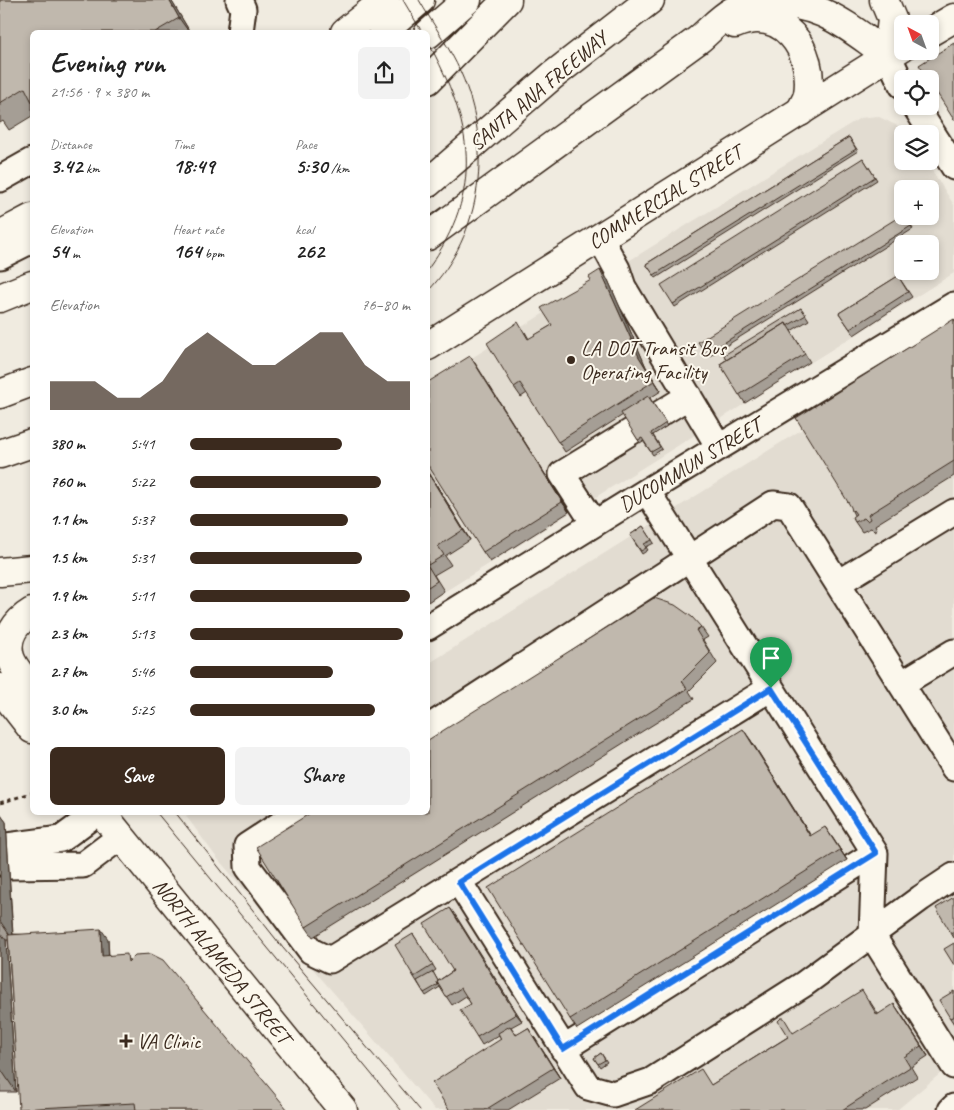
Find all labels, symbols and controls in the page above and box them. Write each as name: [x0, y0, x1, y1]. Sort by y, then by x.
north arrow: [894, 15, 939, 60]
map controls: [894, 15, 939, 280]
street label: SANTA ANA FREEWAY: [464, 23, 615, 156]
text: Evening run: [50, 45, 165, 80]
button: share: [358, 47, 410, 99]
button: locate: [894, 70, 939, 115]
text: 21:56 · 9 × 380 m: [50, 82, 149, 102]
button: layers: [894, 125, 939, 170]
text: Distance: [50, 136, 92, 153]
text: Time: [173, 136, 194, 153]
text: Pace: [295, 136, 317, 153]
street label: COMMERCIAL STREET: [583, 137, 751, 255]
text: 3.42: [50, 153, 83, 179]
text: 18:49: [173, 153, 214, 179]
text: 5:30: [295, 153, 328, 179]
text: km: [83, 160, 100, 177]
text: /km: [328, 160, 349, 177]
button: +: [894, 180, 939, 225]
text: Elevation: [50, 221, 93, 238]
text: Heart rate: [173, 221, 224, 238]
text: kcal: [295, 221, 314, 238]
button: −: [894, 235, 939, 280]
text: 54: [50, 238, 69, 264]
text: 164: [173, 238, 201, 264]
text: 262: [295, 238, 324, 264]
text: m: [69, 245, 80, 262]
text: bpm: [201, 245, 224, 262]
text: Elevation: [50, 295, 99, 315]
text: 76–80 m: [361, 295, 410, 315]
place label: LA DOT Transit Bus Operating Facility: [581, 335, 727, 385]
marker: LA DOT Transit Bus Operating Facility: [565, 354, 577, 366]
street label: DUCOMMUN STREET: [614, 409, 771, 518]
text: 380 m: [50, 434, 85, 454]
text: 5:41: [130, 434, 155, 454]
text: 760 m: [50, 472, 85, 492]
text: 5:22: [130, 472, 155, 492]
text: 1.1 km: [50, 510, 87, 530]
text: 5:37: [130, 510, 155, 530]
text: 1.5 km: [50, 548, 87, 568]
text: 5:31: [130, 548, 155, 568]
text: 1.9 km: [50, 586, 87, 606]
text: 5:11: [130, 586, 155, 606]
text: 2.3 km: [50, 624, 87, 644]
text: 5:13: [130, 624, 155, 644]
pin: [750, 637, 792, 688]
icon: arrive: [757, 644, 785, 672]
text: 2.7 km: [50, 662, 87, 682]
text: 5:46: [130, 662, 155, 682]
text: 3.0 km: [50, 700, 87, 720]
text: 5:25: [130, 700, 155, 720]
button: Save: [50, 747, 225, 805]
button: Share: [235, 747, 410, 805]
street label: NORTH ALAMEDA STREET: [147, 873, 300, 1053]
place label: VA Clinic: [137, 1028, 202, 1054]
marker: VA Clinic: [119, 1034, 133, 1048]

